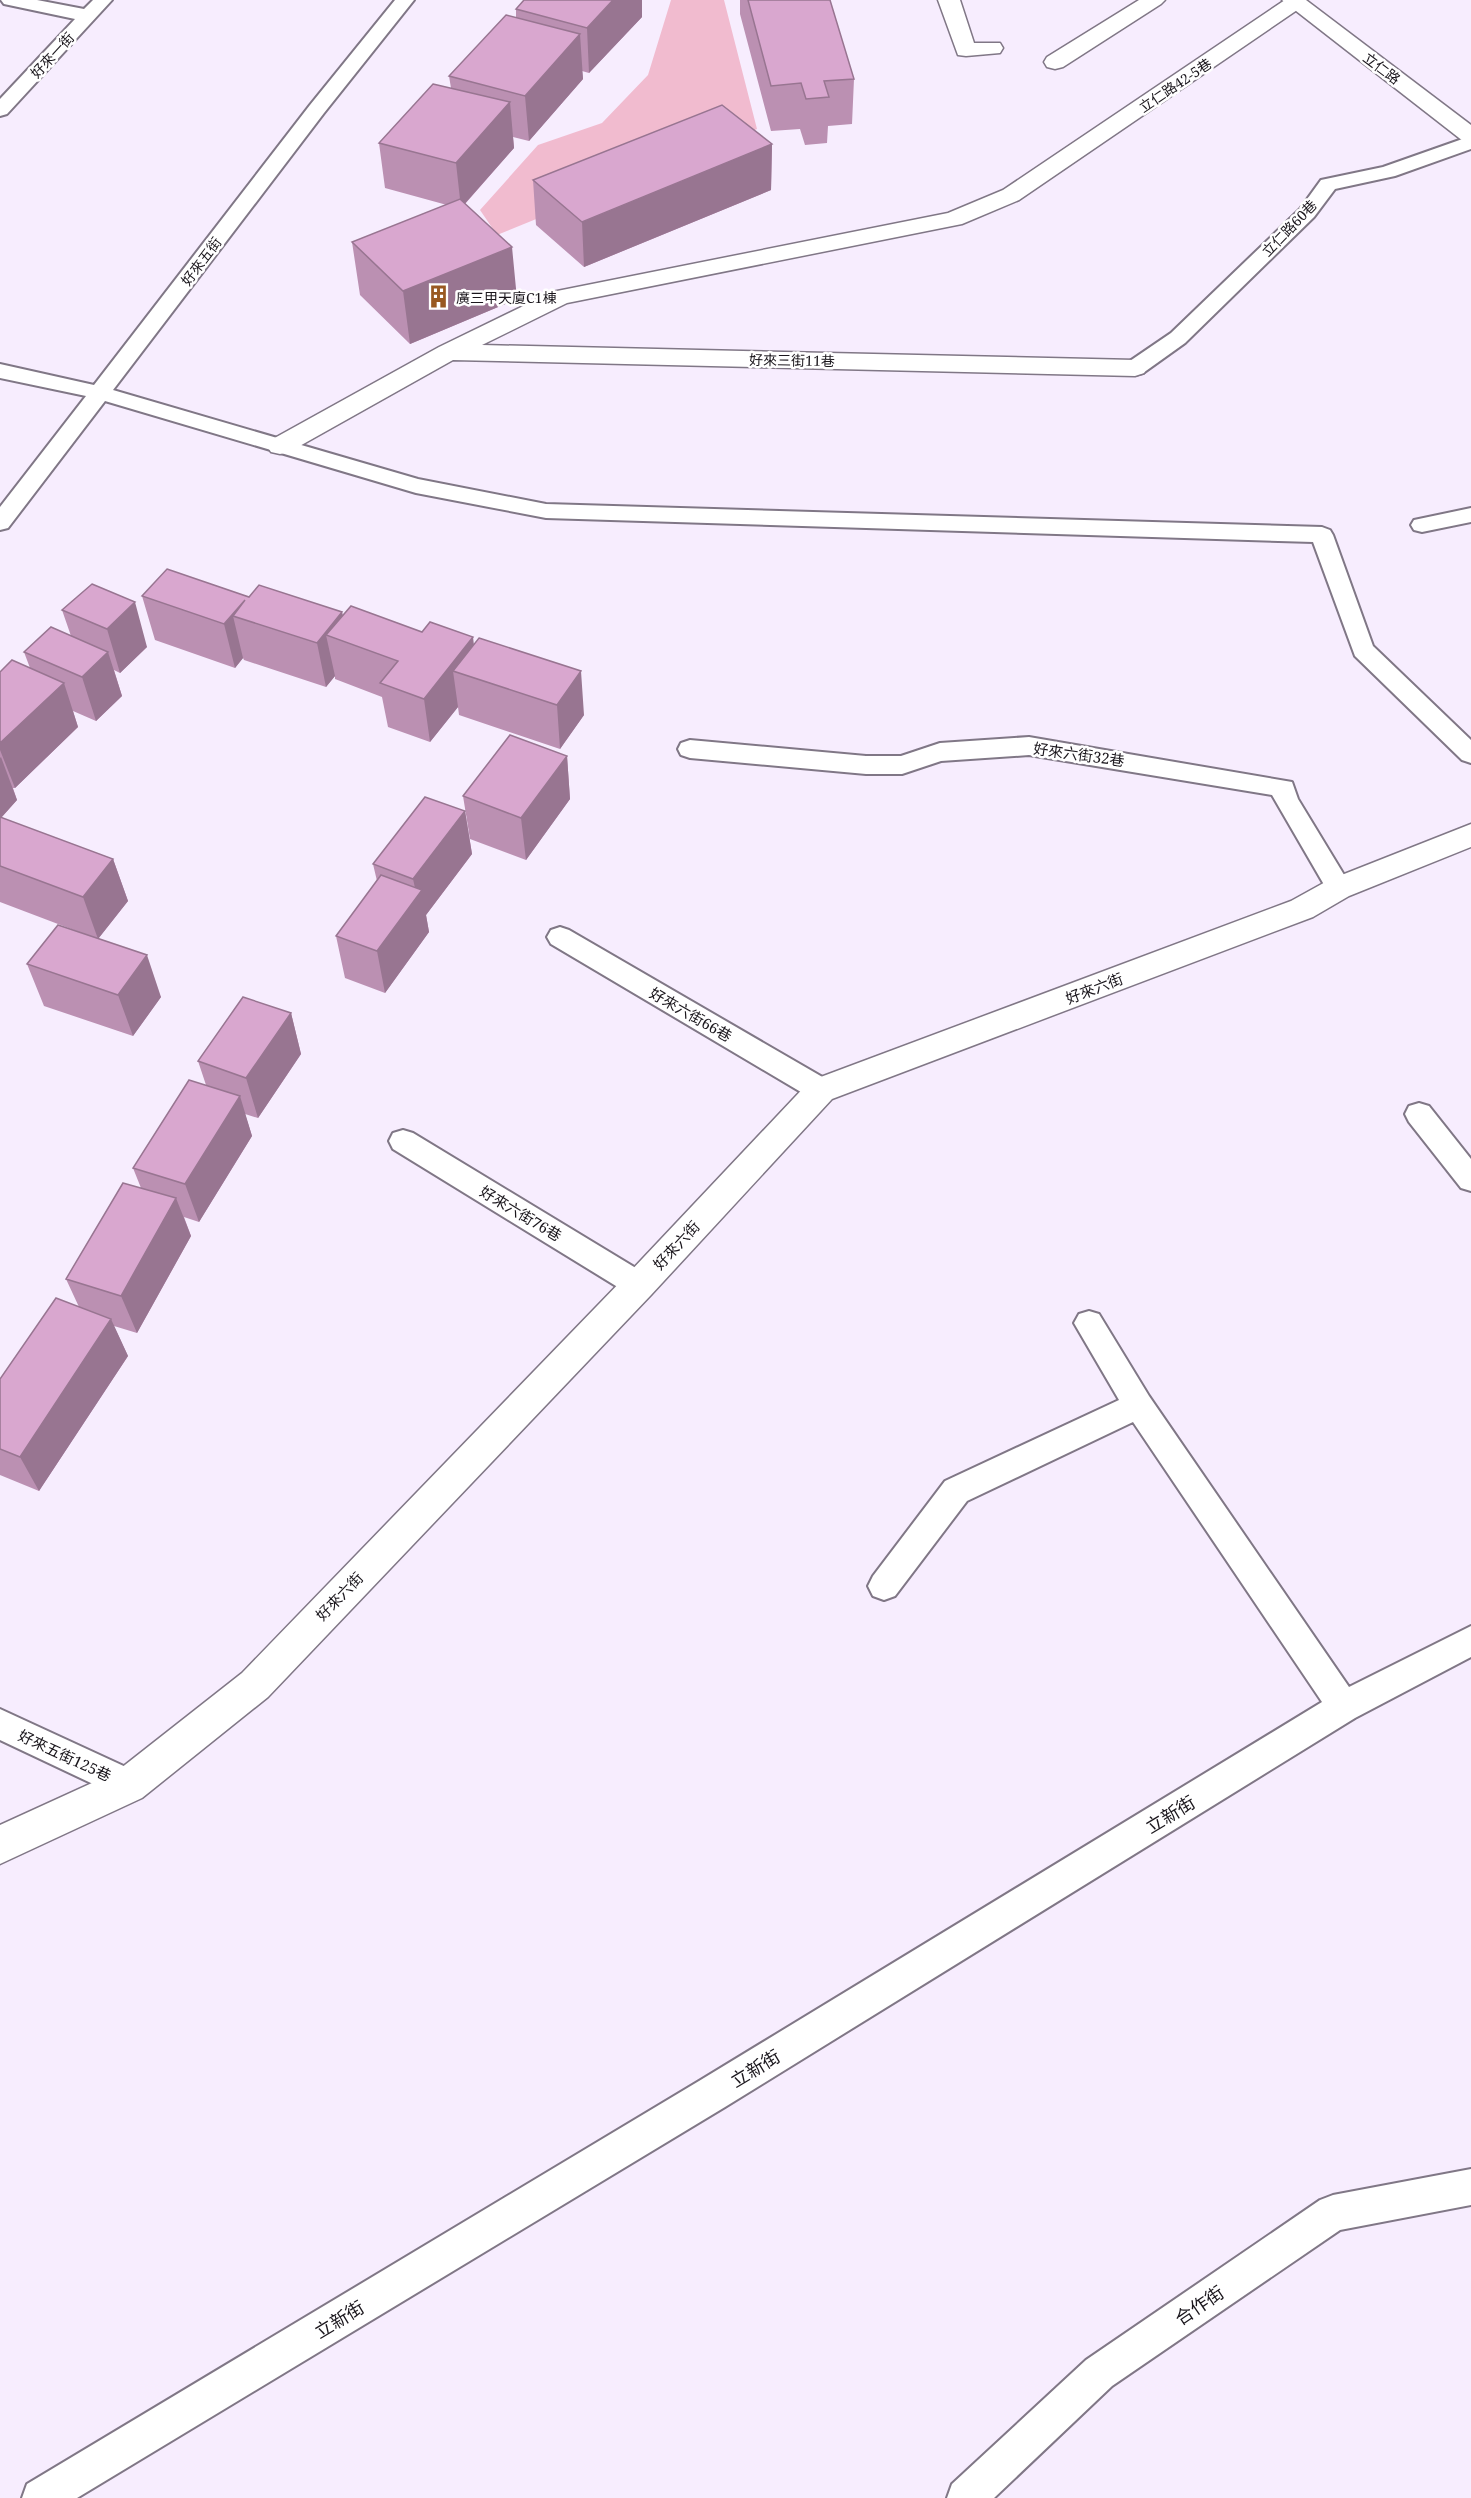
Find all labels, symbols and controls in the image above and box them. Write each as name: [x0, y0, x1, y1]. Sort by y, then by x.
street label: 好來一街: [26, 28, 78, 82]
street label: 立仁路: [1360, 48, 1404, 88]
street label: 立仁路42-5巷: [1135, 54, 1215, 116]
street label: 立仁路60巷: [1257, 196, 1321, 260]
street label: 好來五街: [177, 233, 225, 289]
building icon: 廣三甲天廈C1棟: [425, 284, 451, 310]
place label: 廣三甲天廈C1棟: [456, 288, 556, 307]
street label: 好來三街11巷: [749, 350, 835, 370]
street label: 好來六街32巷: [1032, 738, 1126, 770]
street label: 好來六街: [1062, 968, 1126, 1008]
street label: 好來六街66巷: [646, 982, 736, 1046]
street label: 好來六街76巷: [477, 1181, 565, 1245]
street label: 好來六街: [648, 1216, 704, 1274]
street label: 好來六街: [311, 1567, 367, 1625]
street label: 好來五街125巷: [15, 1725, 115, 1785]
street label: 立新街: [1141, 1790, 1199, 1838]
street label: 立新街: [726, 2044, 784, 2092]
street label: 合作街: [1170, 2280, 1228, 2330]
street label: 立新街: [310, 2295, 368, 2343]

